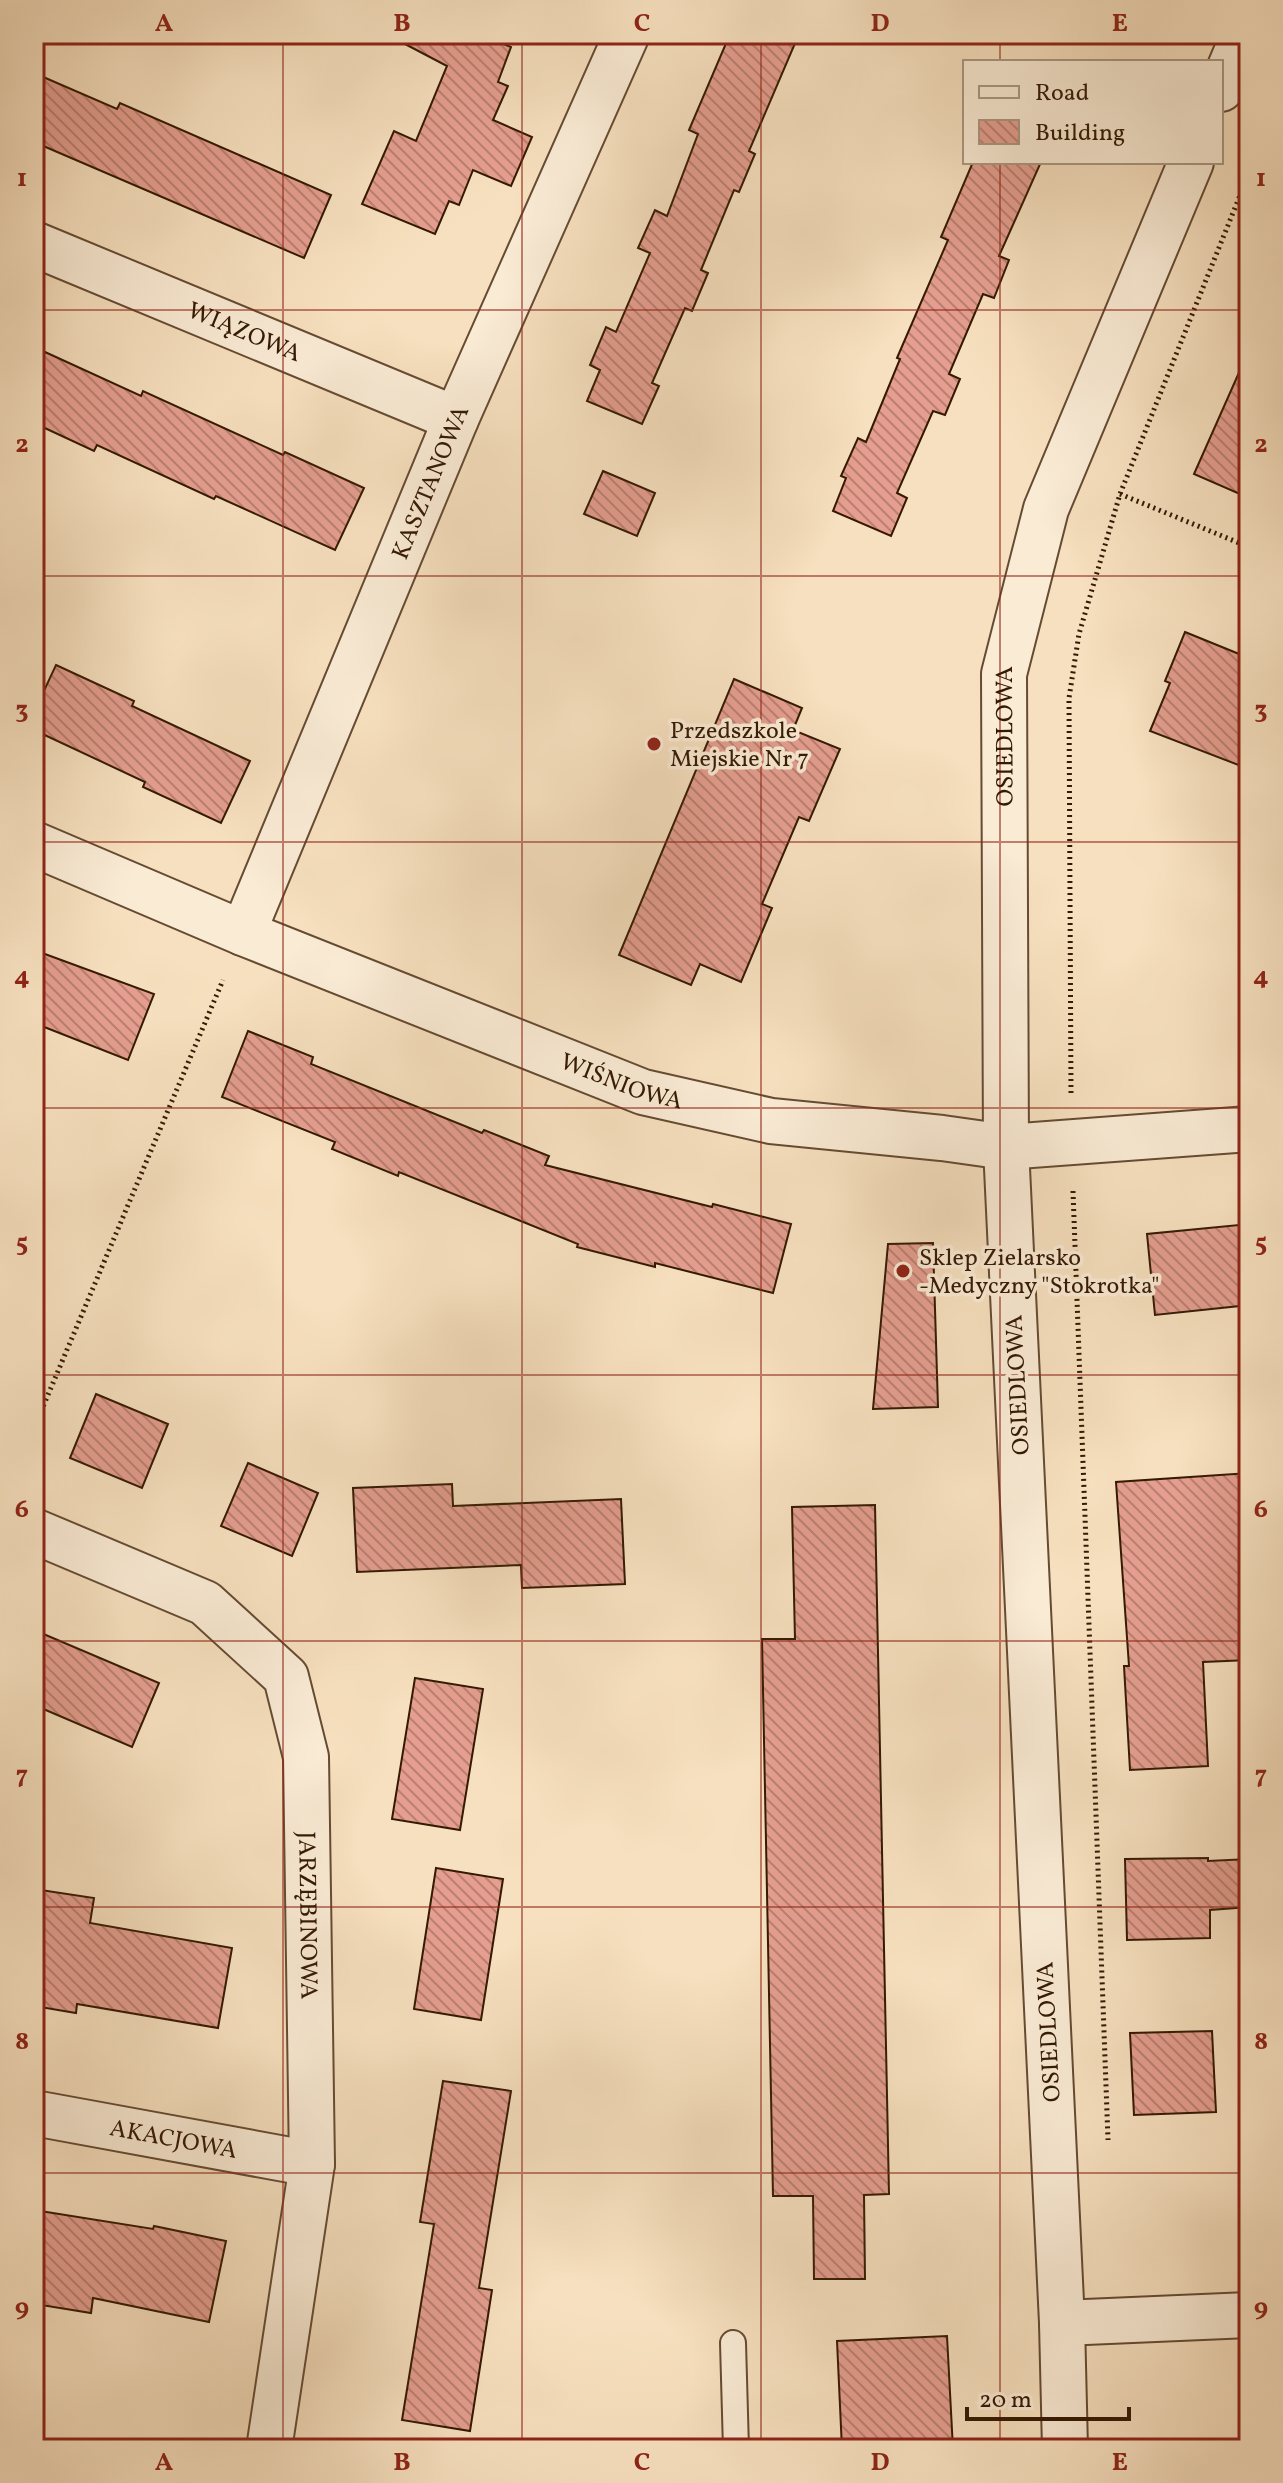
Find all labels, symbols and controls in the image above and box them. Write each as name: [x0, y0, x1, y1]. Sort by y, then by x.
text: A: [155, 6, 174, 42]
text: B: [393, 6, 411, 42]
text: C: [634, 6, 650, 42]
text: D: [870, 6, 890, 42]
text: E: [1112, 6, 1128, 42]
legend: [963, 60, 1223, 164]
text: Road: [1035, 77, 1089, 111]
text: Building: [1035, 117, 1125, 151]
text: 1: [17, 161, 27, 197]
text: 1: [1256, 161, 1266, 197]
street label: WIĄZOWA: [182, 294, 306, 372]
street label: KASZTANOWA: [385, 400, 479, 565]
text: 2: [15, 427, 29, 463]
text: 2: [1254, 427, 1268, 463]
street label: OSIEDLOWA: [989, 666, 1024, 807]
text: 3: [15, 693, 29, 729]
text: 3: [1254, 693, 1268, 729]
place label: Przedszkole Miejskie Nr 7: [670, 715, 809, 777]
marker: Przedszkole Miejskie Nr 7: [645, 735, 663, 753]
text: 4: [14, 959, 30, 995]
text: 4: [1253, 959, 1269, 995]
street label: WIŚNIOWA: [555, 1046, 686, 1119]
text: 5: [16, 1226, 28, 1262]
text: 5: [1255, 1226, 1267, 1262]
place label: Sklep Zielarsko -Medyczny "Stokrotka": [919, 1242, 1159, 1304]
marker: Sklep Zielarsko -Medyczny "Stokrotka": [894, 1262, 912, 1280]
street label: OSIEDLOWA: [998, 1314, 1040, 1456]
text: 6: [15, 1492, 29, 1528]
text: 6: [1254, 1492, 1268, 1528]
text: 7: [16, 1758, 28, 1794]
text: 7: [1255, 1758, 1267, 1794]
street label: JARZĘBINOWA: [288, 1831, 325, 2000]
street label: OSIEDLOWA: [1029, 1961, 1071, 2103]
text: 8: [15, 2024, 29, 2060]
text: 8: [1254, 2024, 1268, 2060]
street label: AKACJOWA: [107, 2112, 240, 2169]
text: 9: [15, 2290, 29, 2326]
text: 9: [1254, 2290, 1268, 2326]
scale bar: [967, 2371, 1129, 2421]
text: 20 m: [979, 2384, 1032, 2418]
text: A: [155, 2445, 174, 2481]
text: B: [393, 2445, 411, 2481]
text: C: [634, 2445, 650, 2481]
text: D: [870, 2445, 890, 2481]
text: E: [1112, 2445, 1128, 2481]

